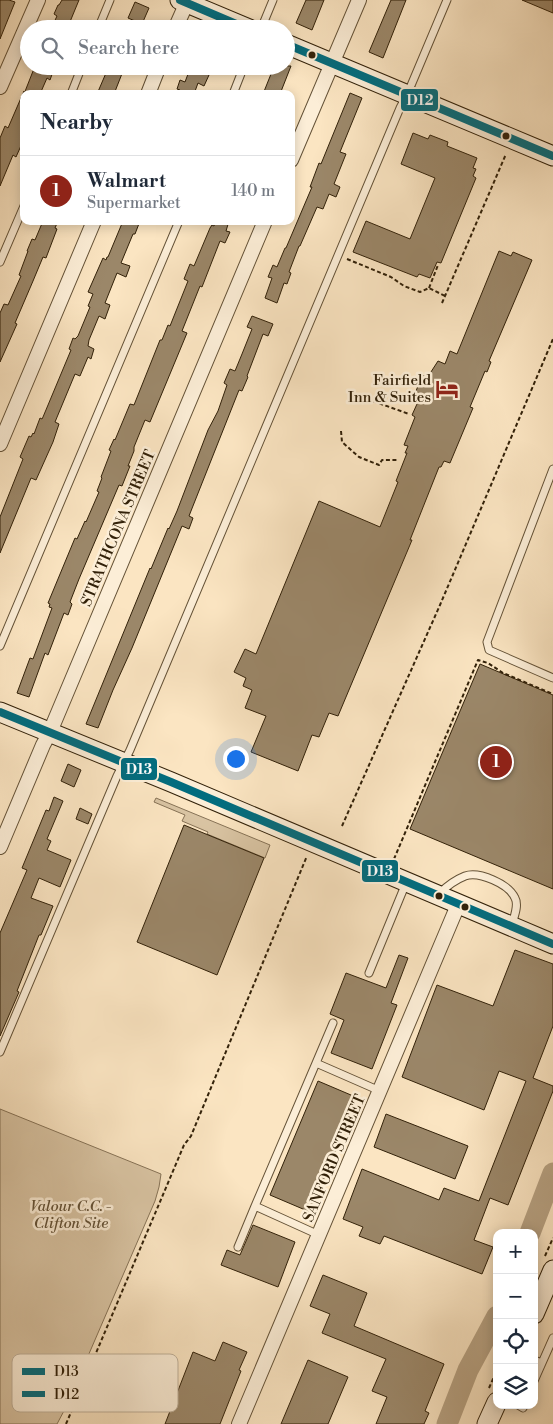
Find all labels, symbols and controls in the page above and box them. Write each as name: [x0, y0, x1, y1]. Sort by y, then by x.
search box: [20, 20, 295, 75]
icon: search: [38, 34, 66, 62]
text: Search here: [78, 36, 179, 60]
unlabelled marker: [307, 50, 317, 60]
line badge: D12: [400, 88, 439, 112]
text: D12: [407, 92, 434, 110]
text: Nearby: [40, 110, 113, 136]
unlabelled marker: [501, 131, 511, 141]
text: Walmart: [87, 169, 166, 193]
text: 1: [52, 181, 60, 201]
text: 140 m: [231, 181, 275, 201]
text: Supermarket: [87, 193, 181, 213]
place label: Fairfield Inn & Suites: [348, 371, 431, 407]
hotel icon: Fairfield Inn & Suites: [434, 376, 460, 402]
street label: STRATHCONA STREET: [77, 447, 160, 609]
pin: 1: [480, 743, 512, 781]
your location: [223, 746, 249, 772]
line badge: D13: [120, 757, 158, 781]
text: D13: [126, 761, 152, 779]
line badge: D13: [361, 859, 399, 883]
text: D13: [367, 863, 393, 881]
unlabelled marker: [434, 891, 444, 901]
unlabelled marker: [460, 902, 470, 912]
street label: SANFORD STREET: [299, 1091, 370, 1225]
park label: Valour C.C. - Clifton Site: [30, 1197, 112, 1233]
map controls: [493, 1229, 538, 1409]
button: +: [493, 1229, 538, 1274]
button: −: [493, 1274, 538, 1319]
button: locate: [493, 1319, 538, 1364]
legend: [12, 1354, 178, 1412]
text: D13: [54, 1363, 79, 1381]
button: layers: [493, 1364, 538, 1409]
text: D12: [54, 1386, 79, 1404]

